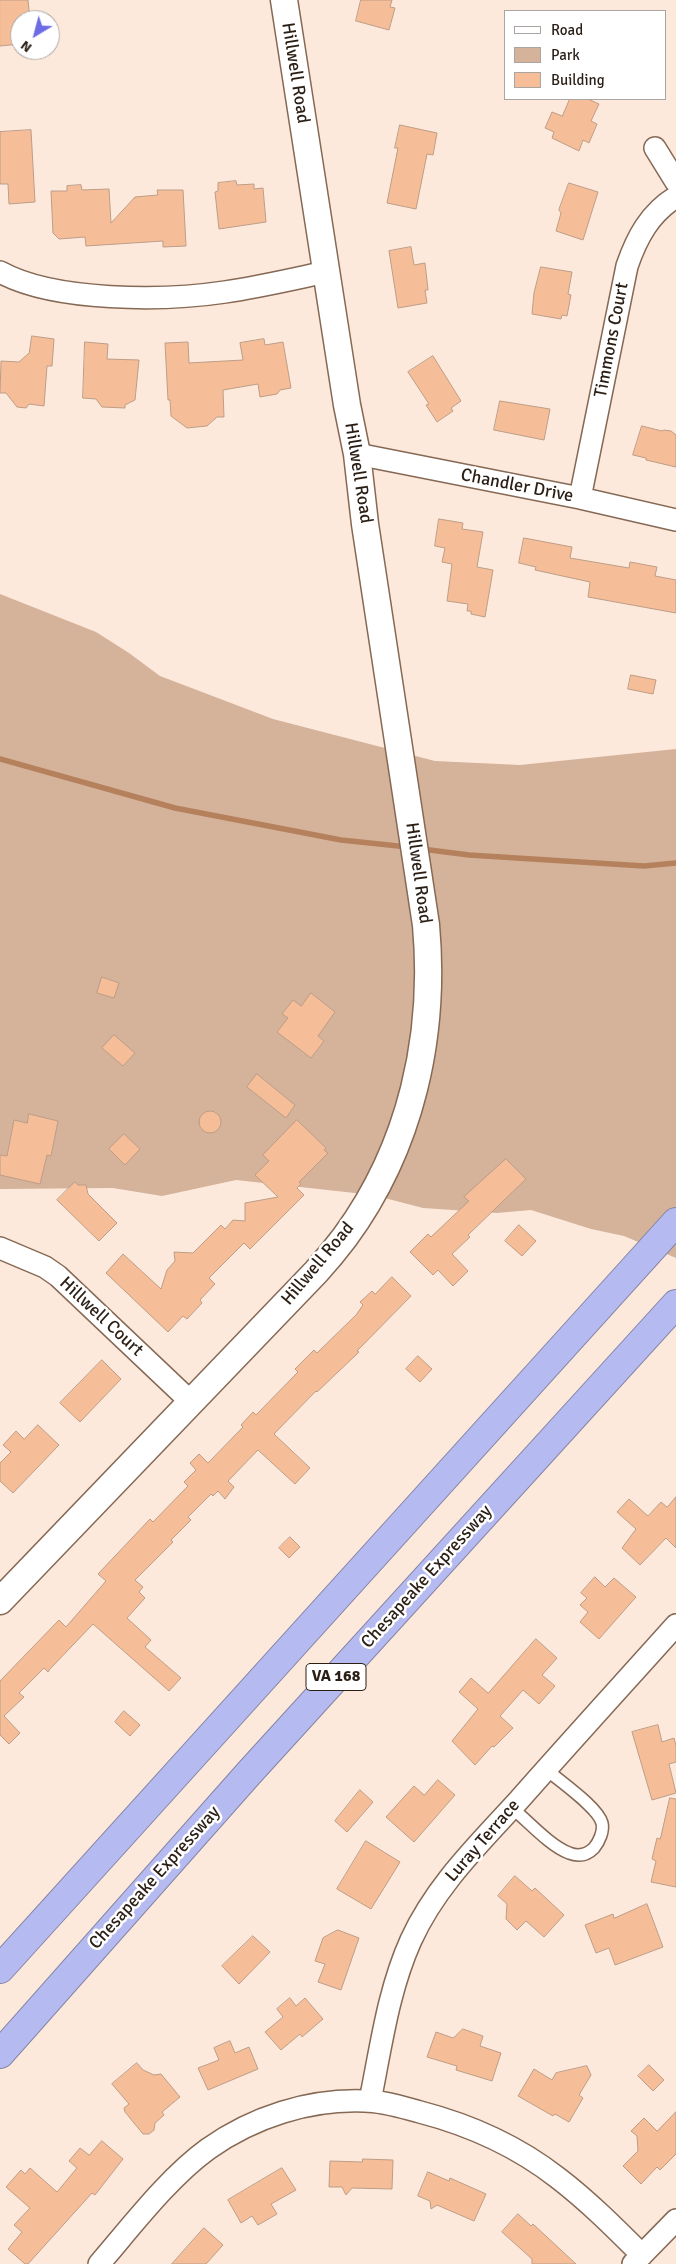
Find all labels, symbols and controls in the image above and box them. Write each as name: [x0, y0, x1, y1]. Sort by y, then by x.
north arrow: [10, 10, 60, 60]
legend: [503, 10, 666, 100]
street label: Hillwell Road: [276, 21, 314, 125]
text: Road: [551, 21, 583, 39]
text: N: [17, 37, 35, 56]
text: Park: [551, 46, 580, 64]
text: Building: [551, 71, 605, 89]
street label: Timmons Court: [590, 281, 634, 399]
street label: Hillwell Road: [339, 421, 377, 525]
street label: Chandler Drive: [459, 465, 575, 507]
street label: Hillwell Road: [400, 821, 436, 925]
street label: Hillwell Road: [277, 1218, 359, 1310]
street label: Hillwell Court: [55, 1273, 147, 1361]
street label: Chesapeake Expressway: [357, 1501, 497, 1653]
road number: VA 168: [306, 1664, 366, 1690]
street label: Luray Terrace: [441, 1795, 525, 1887]
street label: Chesapeake Expressway: [85, 1802, 225, 1954]

